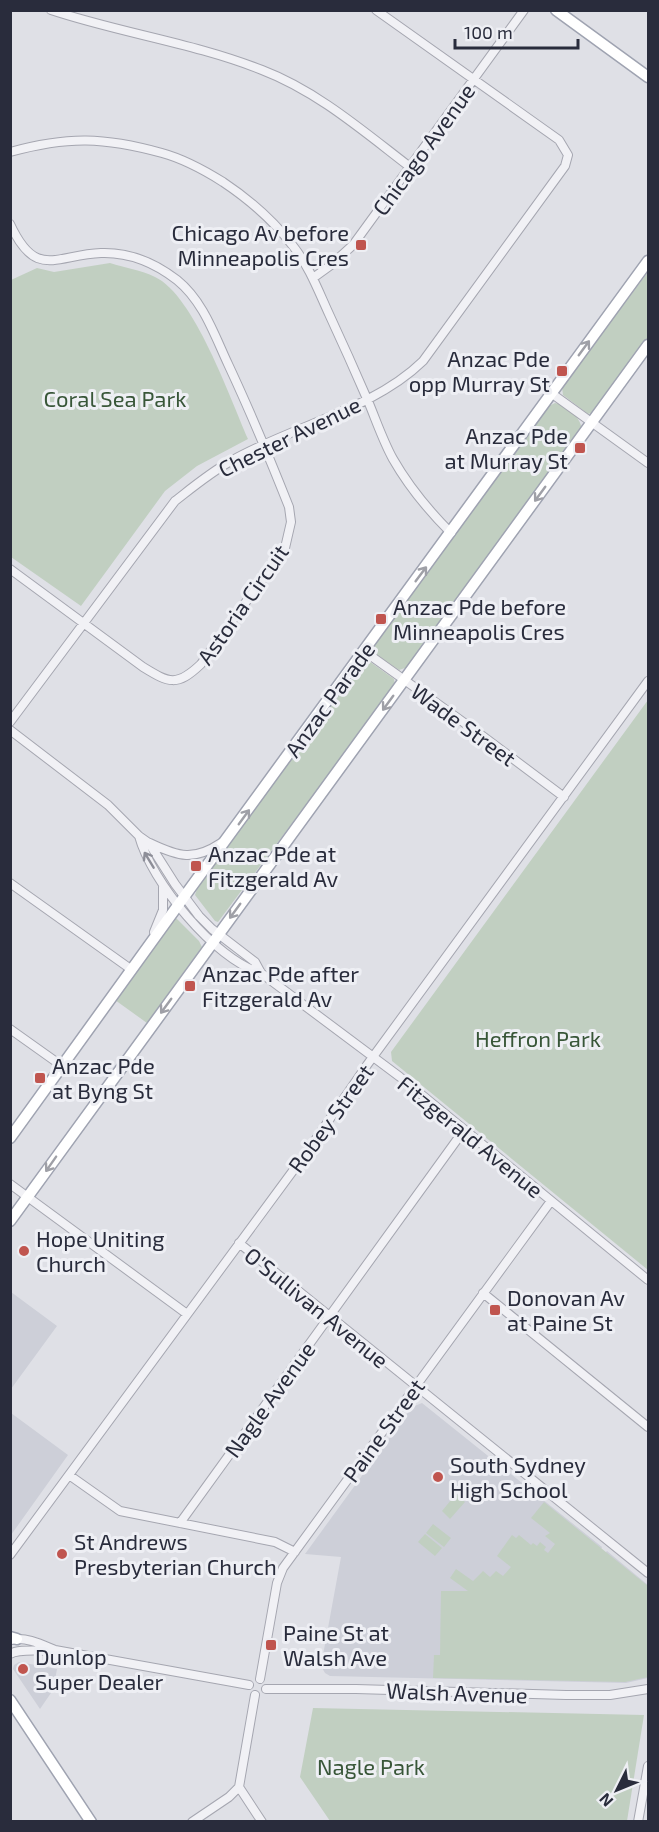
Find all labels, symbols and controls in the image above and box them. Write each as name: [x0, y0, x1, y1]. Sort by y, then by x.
scale bar: [455, 12, 578, 50]
text: 100 m: [464, 21, 513, 43]
street label: Chicago Avenue: [367, 78, 479, 220]
place label: Chicago Av before Minneapolis Cres: [172, 219, 349, 270]
marker: Chicago Av before Minneapolis Cres: [354, 238, 368, 252]
one-way arrow: [578, 341, 590, 357]
place label: Anzac Pde opp Murray St: [409, 345, 550, 396]
marker: Anzac Pde opp Murray St: [555, 364, 569, 378]
park label: Coral Sea Park: [44, 385, 186, 411]
street label: Chester Avenue: [214, 390, 364, 482]
place label: Anzac Pde at Murray St: [444, 422, 568, 473]
marker: Anzac Pde at Murray St: [573, 441, 587, 455]
one-way arrow: [534, 486, 546, 502]
street label: Astoria Circuit: [191, 539, 293, 669]
one-way arrow: [415, 567, 427, 583]
place label: Anzac Pde before Minneapolis Cres: [393, 593, 566, 644]
marker: Anzac Pde before Minneapolis Cres: [374, 612, 388, 626]
street label: Anzac Parade: [279, 636, 379, 762]
street label: Wade Street: [407, 677, 521, 771]
one-way arrow: [382, 695, 394, 711]
one-way arrow: [238, 809, 250, 825]
place label: Anzac Pde at Fitzgerald Av: [208, 840, 339, 891]
one-way arrow: [143, 852, 155, 869]
marker: Anzac Pde at Fitzgerald Av: [189, 859, 203, 873]
one-way arrow: [229, 903, 242, 919]
place label: Anzac Pde after Fitzgerald Av: [202, 960, 359, 1011]
marker: Anzac Pde after Fitzgerald Av: [183, 979, 197, 993]
one-way arrow: [159, 998, 172, 1014]
park label: Heffron Park: [475, 1025, 601, 1051]
place label: Anzac Pde at Byng St: [52, 1052, 155, 1103]
street label: Robey Street: [282, 1059, 378, 1177]
street label: Fitzgerald Avenue: [393, 1070, 549, 1202]
marker: Anzac Pde at Byng St: [33, 1071, 47, 1085]
one-way arrow: [45, 1155, 57, 1172]
place label: Hope Uniting Church: [36, 1225, 164, 1276]
street label: O'Sullivan Avenue: [240, 1241, 394, 1373]
marker: Hope Uniting Church: [17, 1244, 31, 1258]
place label: Donovan Av at Paine St: [507, 1284, 625, 1335]
marker: Donovan Av at Paine St: [488, 1303, 502, 1317]
street label: Nagle Avenue: [218, 1336, 320, 1462]
street label: Paine Street: [337, 1373, 429, 1487]
place label: South Sydney High School: [450, 1451, 586, 1502]
marker: South Sydney High School: [431, 1470, 445, 1484]
place label: St Andrews Presbyterian Church: [74, 1528, 277, 1579]
marker: St Andrews Presbyterian Church: [55, 1547, 69, 1561]
place label: Paine St at Walsh Ave: [283, 1619, 389, 1670]
marker: Paine St at Walsh Ave: [264, 1638, 278, 1652]
place label: Dunlop Super Dealer: [35, 1643, 164, 1694]
marker: Dunlop Super Dealer: [16, 1662, 30, 1676]
street label: Walsh Avenue: [386, 1677, 528, 1707]
park label: Nagle Park: [317, 1753, 425, 1779]
north arrow: [587, 1760, 647, 1820]
text: N: [595, 1790, 617, 1811]

